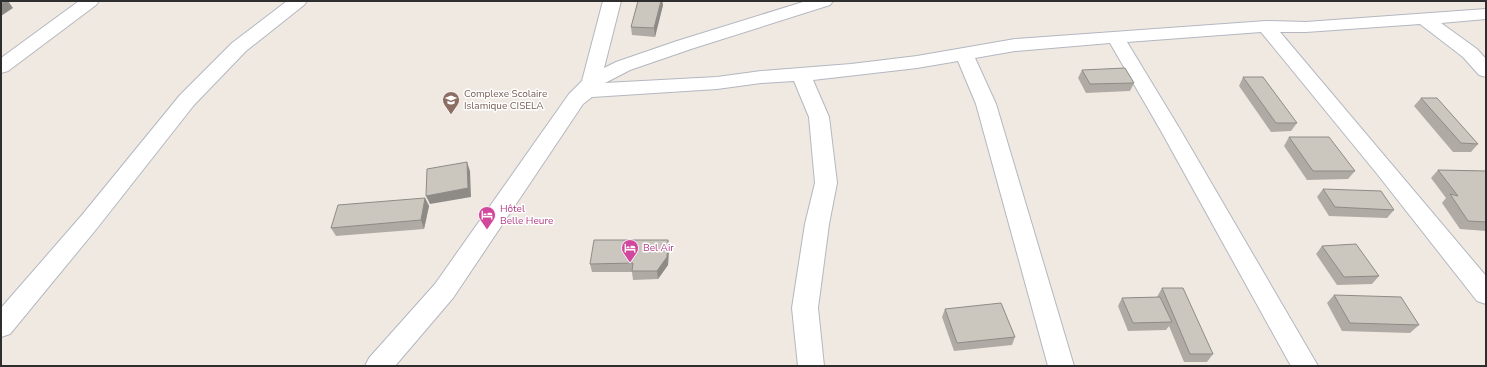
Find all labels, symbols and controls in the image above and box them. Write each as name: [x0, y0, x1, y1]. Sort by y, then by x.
place label: Complexe Scolaire Islamique CISELA: [464, 87, 547, 113]
school or university icon: Complexe Scolaire Islamique CISELA: [441, 90, 461, 115]
place label: Hôtel Belle Heure: [500, 202, 553, 228]
hotel icon: Hôtel Belle Heure: [477, 205, 497, 230]
hotel icon: Bel Air: [620, 238, 640, 263]
place label: Bel Air: [643, 241, 674, 255]

